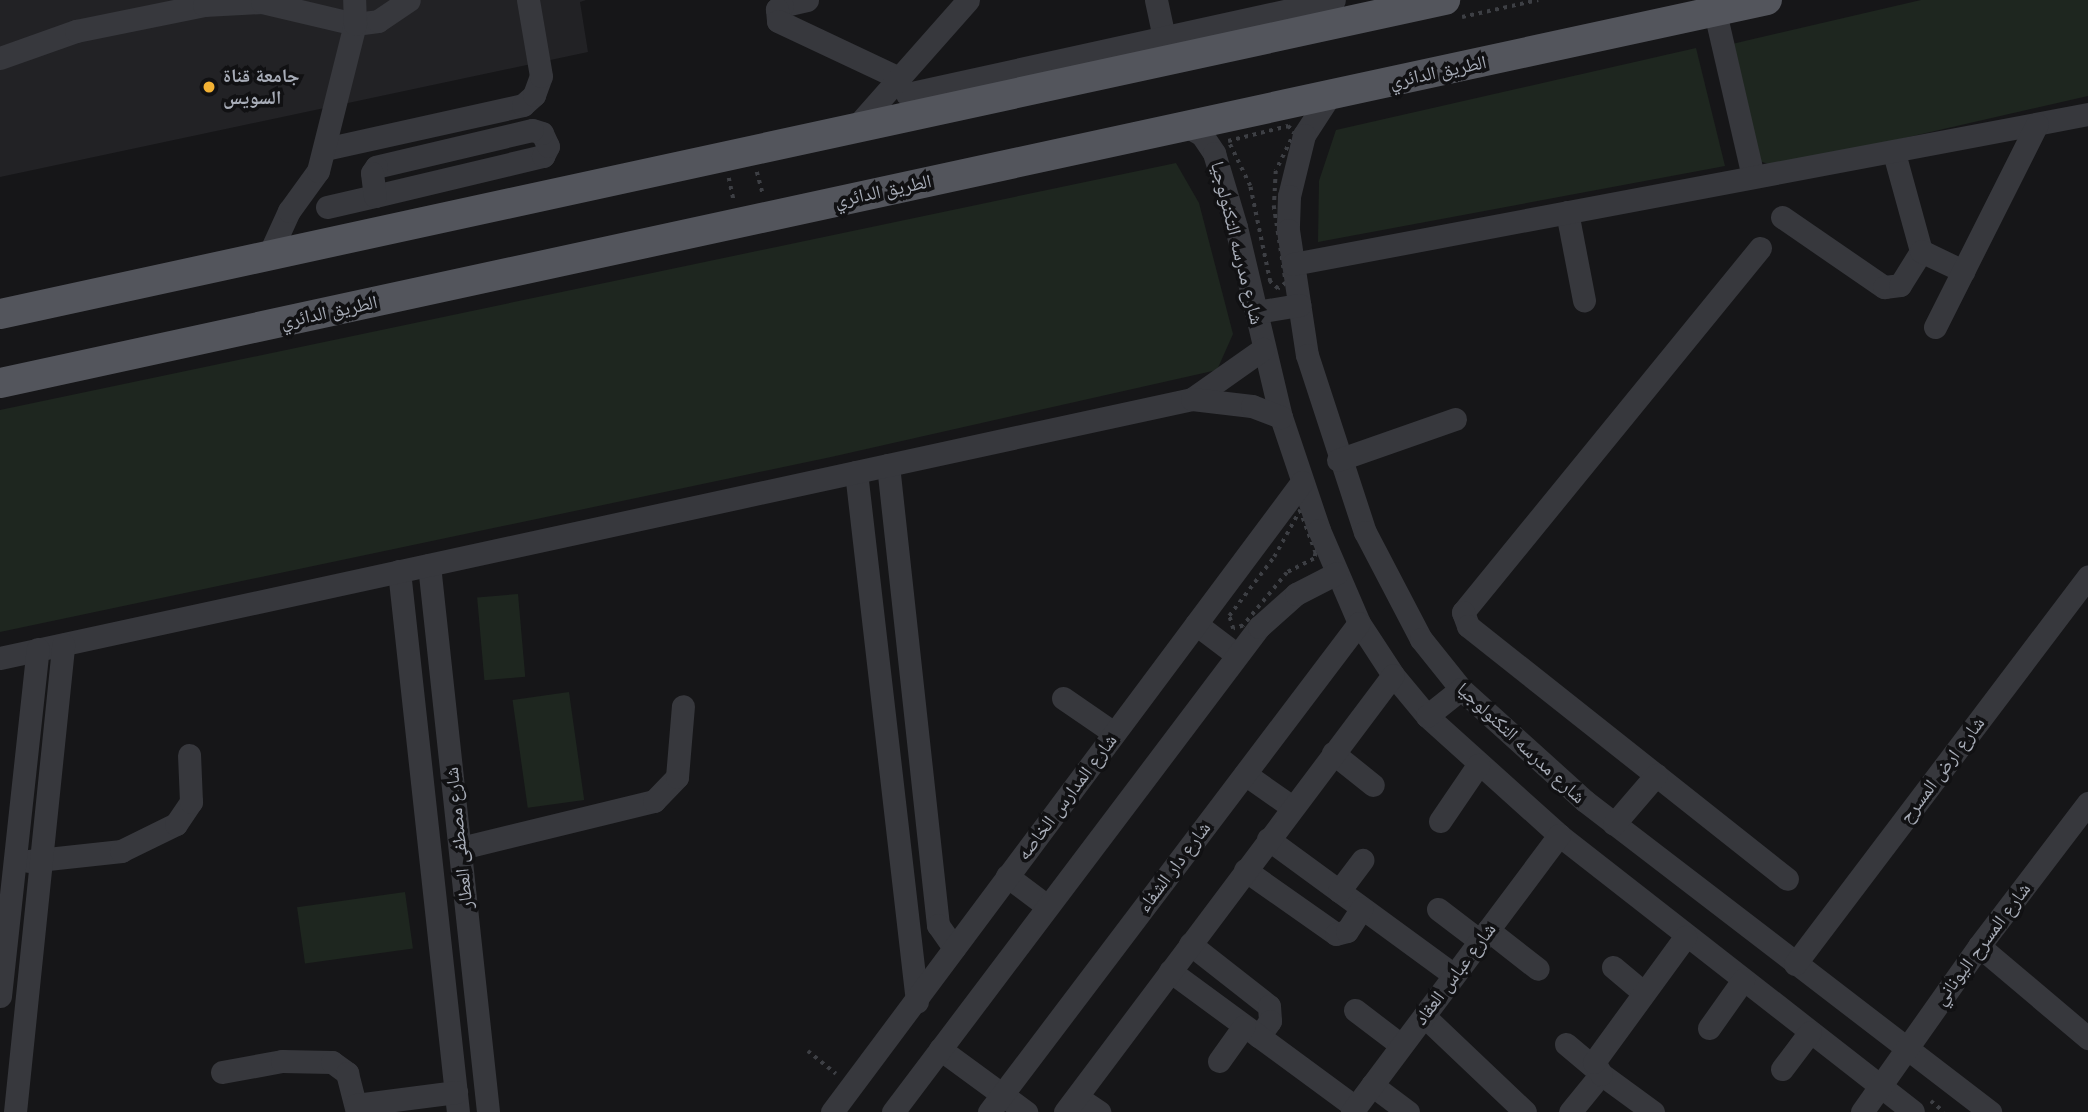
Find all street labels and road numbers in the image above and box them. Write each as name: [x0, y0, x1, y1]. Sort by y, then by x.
street label: الطريق الدائري: [1387, 51, 1489, 93]
street label: شارع مدرسه التكنولوجيا: [1206, 159, 1268, 327]
street label: الطريق الدائري: [832, 170, 934, 212]
street label: الطريق الدائري: [278, 291, 380, 333]
street label: شارع مدرسه التكنولوجيا: [1452, 678, 1590, 808]
street label: شارع ارض المسرح: [1895, 712, 1989, 828]
street label: شارع المدارس الخاصه: [1012, 729, 1122, 865]
street label: شارع مصطفى العطار: [440, 766, 478, 910]
street label: شارع دار الشفاء: [1133, 817, 1215, 917]
street label: شارع المسرح اليوناني: [1929, 878, 2035, 1010]
street label: شارع عباس العقاد: [1409, 919, 1501, 1029]

